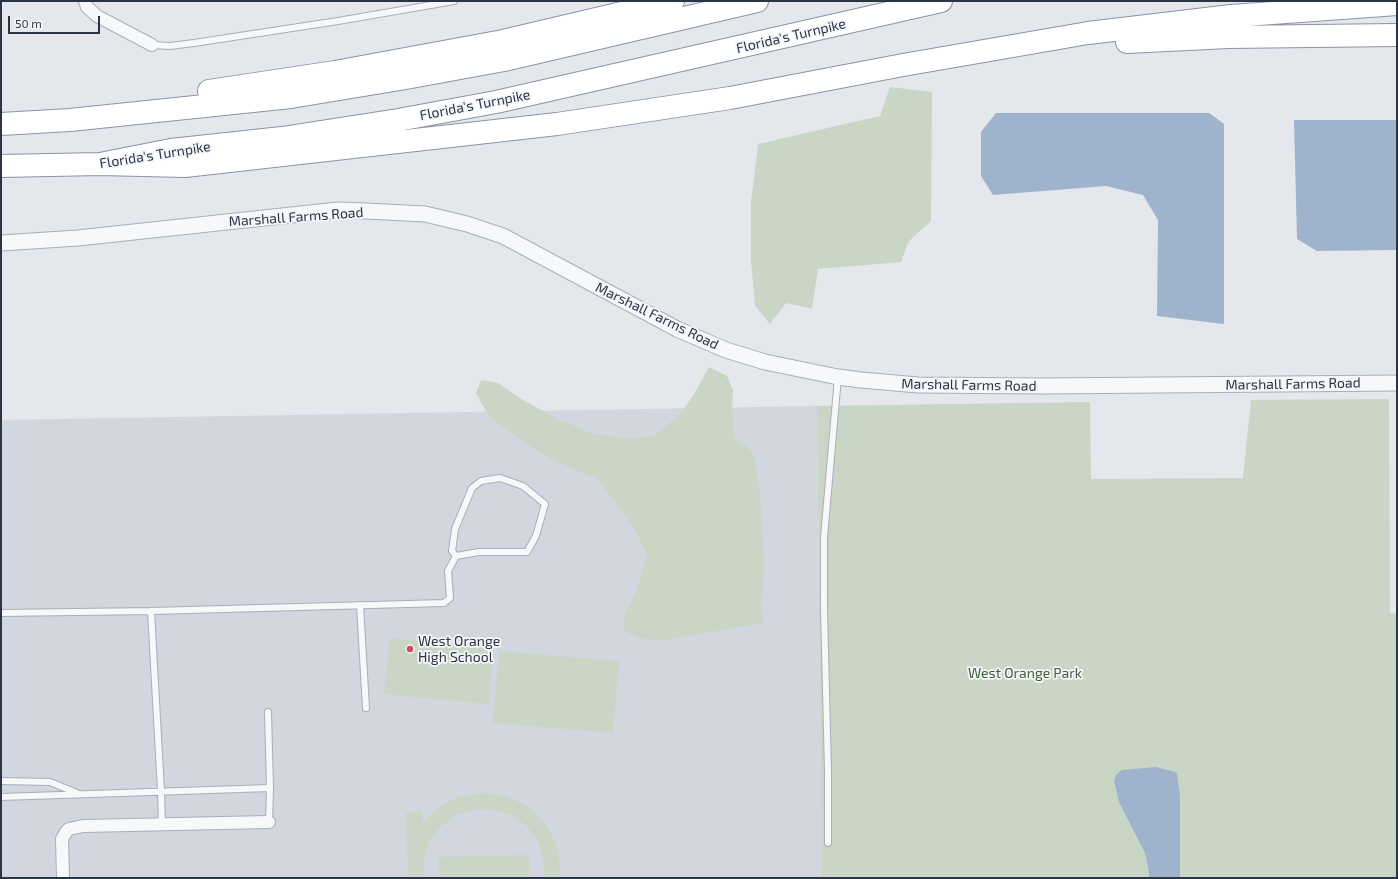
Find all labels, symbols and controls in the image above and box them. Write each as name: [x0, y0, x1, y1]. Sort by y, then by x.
scale bar: [10, 8, 102, 34]
street label: Florida's Turnpike: [734, 15, 848, 57]
text: 50 m: [15, 16, 42, 30]
street label: Florida's Turnpike: [418, 86, 532, 124]
street label: Florida's Turnpike: [98, 138, 212, 172]
street label: Marshall Farms Road: [228, 204, 364, 230]
street label: Marshall Farms Road: [593, 279, 721, 353]
street label: Marshall Farms Road: [1225, 374, 1361, 394]
street label: Marshall Farms Road: [901, 375, 1037, 395]
place label: West Orange High School: [418, 633, 500, 666]
marker: West Orange High School: [405, 644, 415, 654]
park label: West Orange Park: [968, 665, 1082, 681]

